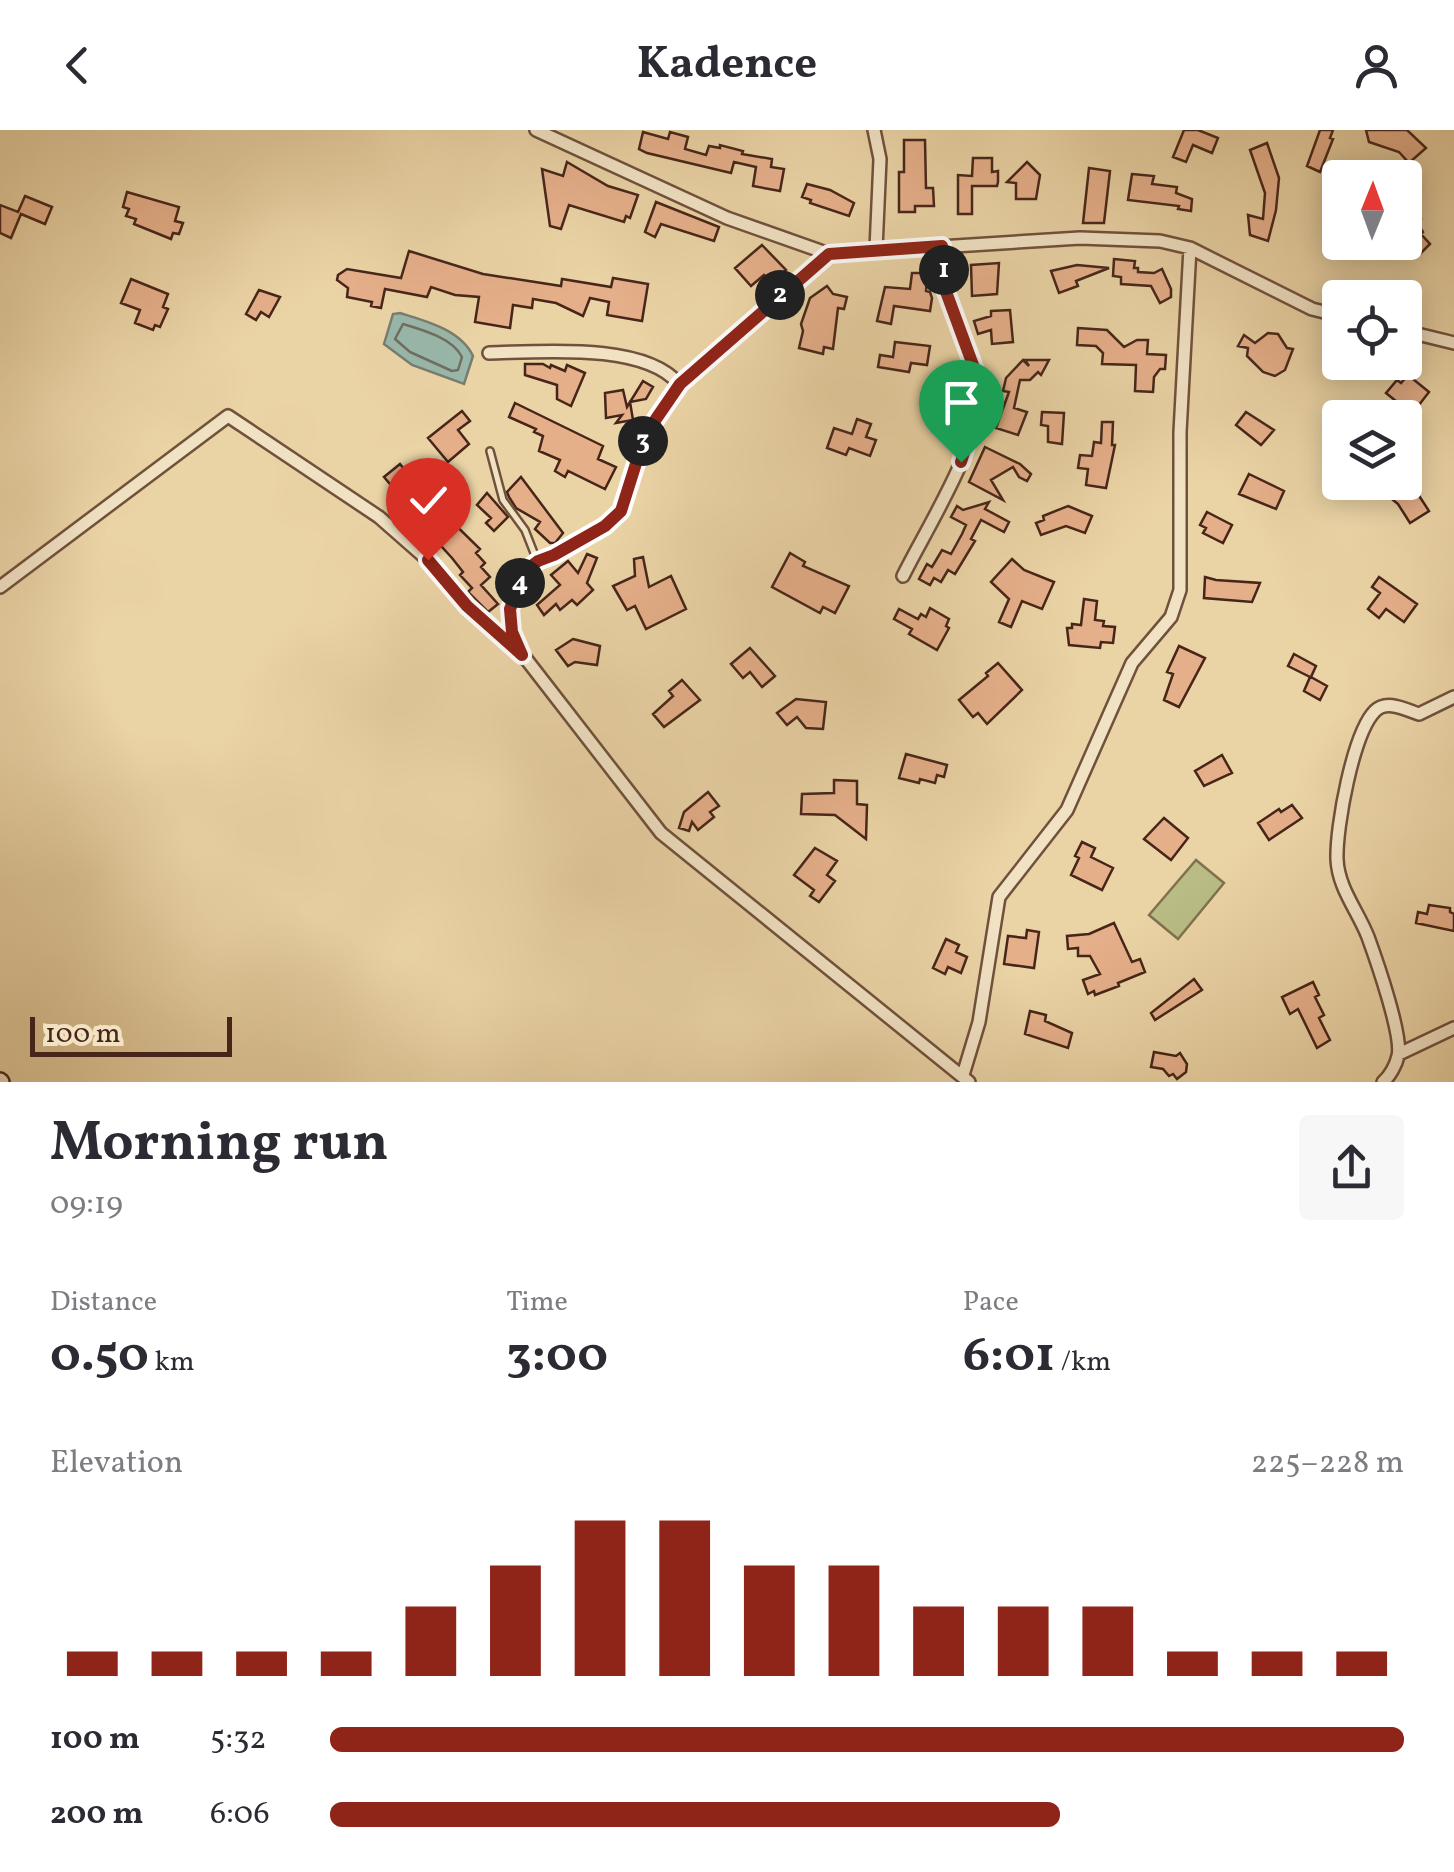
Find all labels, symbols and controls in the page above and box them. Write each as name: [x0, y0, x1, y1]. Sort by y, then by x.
text: Kadence: [637, 34, 817, 97]
icon: back: [50, 38, 105, 93]
icon: person: [1349, 38, 1404, 93]
north arrow: [1322, 160, 1422, 260]
map controls: [1322, 160, 1422, 500]
pin: 1: [919, 245, 969, 295]
text: 1: [938, 250, 950, 289]
pin: 2: [755, 270, 805, 320]
text: 2: [773, 275, 787, 314]
button: locate: [1322, 280, 1422, 380]
pin: [919, 360, 1004, 463]
icon: arrive: [934, 375, 989, 430]
button: layers: [1322, 400, 1422, 500]
pin: 3: [618, 416, 668, 466]
text: 3: [636, 421, 650, 460]
pin: [386, 458, 471, 561]
icon: check: [401, 473, 456, 528]
pin: 4: [495, 558, 545, 608]
text: 4: [512, 563, 528, 602]
scale bar: [30, 1012, 232, 1056]
text: 100 m: [45, 1015, 120, 1054]
text: Morning run: [50, 1107, 389, 1183]
button: share: [1299, 1115, 1404, 1220]
text: 09:19: [50, 1183, 123, 1227]
text: Distance: [50, 1283, 157, 1322]
text: Time: [506, 1283, 568, 1322]
text: Pace: [963, 1283, 1019, 1322]
text: 0.50: [50, 1322, 149, 1392]
text: 3:00: [506, 1322, 608, 1392]
text: 6:01: [963, 1322, 1055, 1392]
text: km: [149, 1343, 195, 1382]
text: /km: [1055, 1343, 1111, 1382]
text: Elevation: [50, 1442, 183, 1486]
text: 225–228 m: [1251, 1442, 1404, 1486]
text: 100 m: [50, 1718, 140, 1762]
text: 5:32: [210, 1718, 267, 1762]
text: 200 m: [50, 1793, 144, 1837]
text: 6:06: [210, 1793, 270, 1837]

